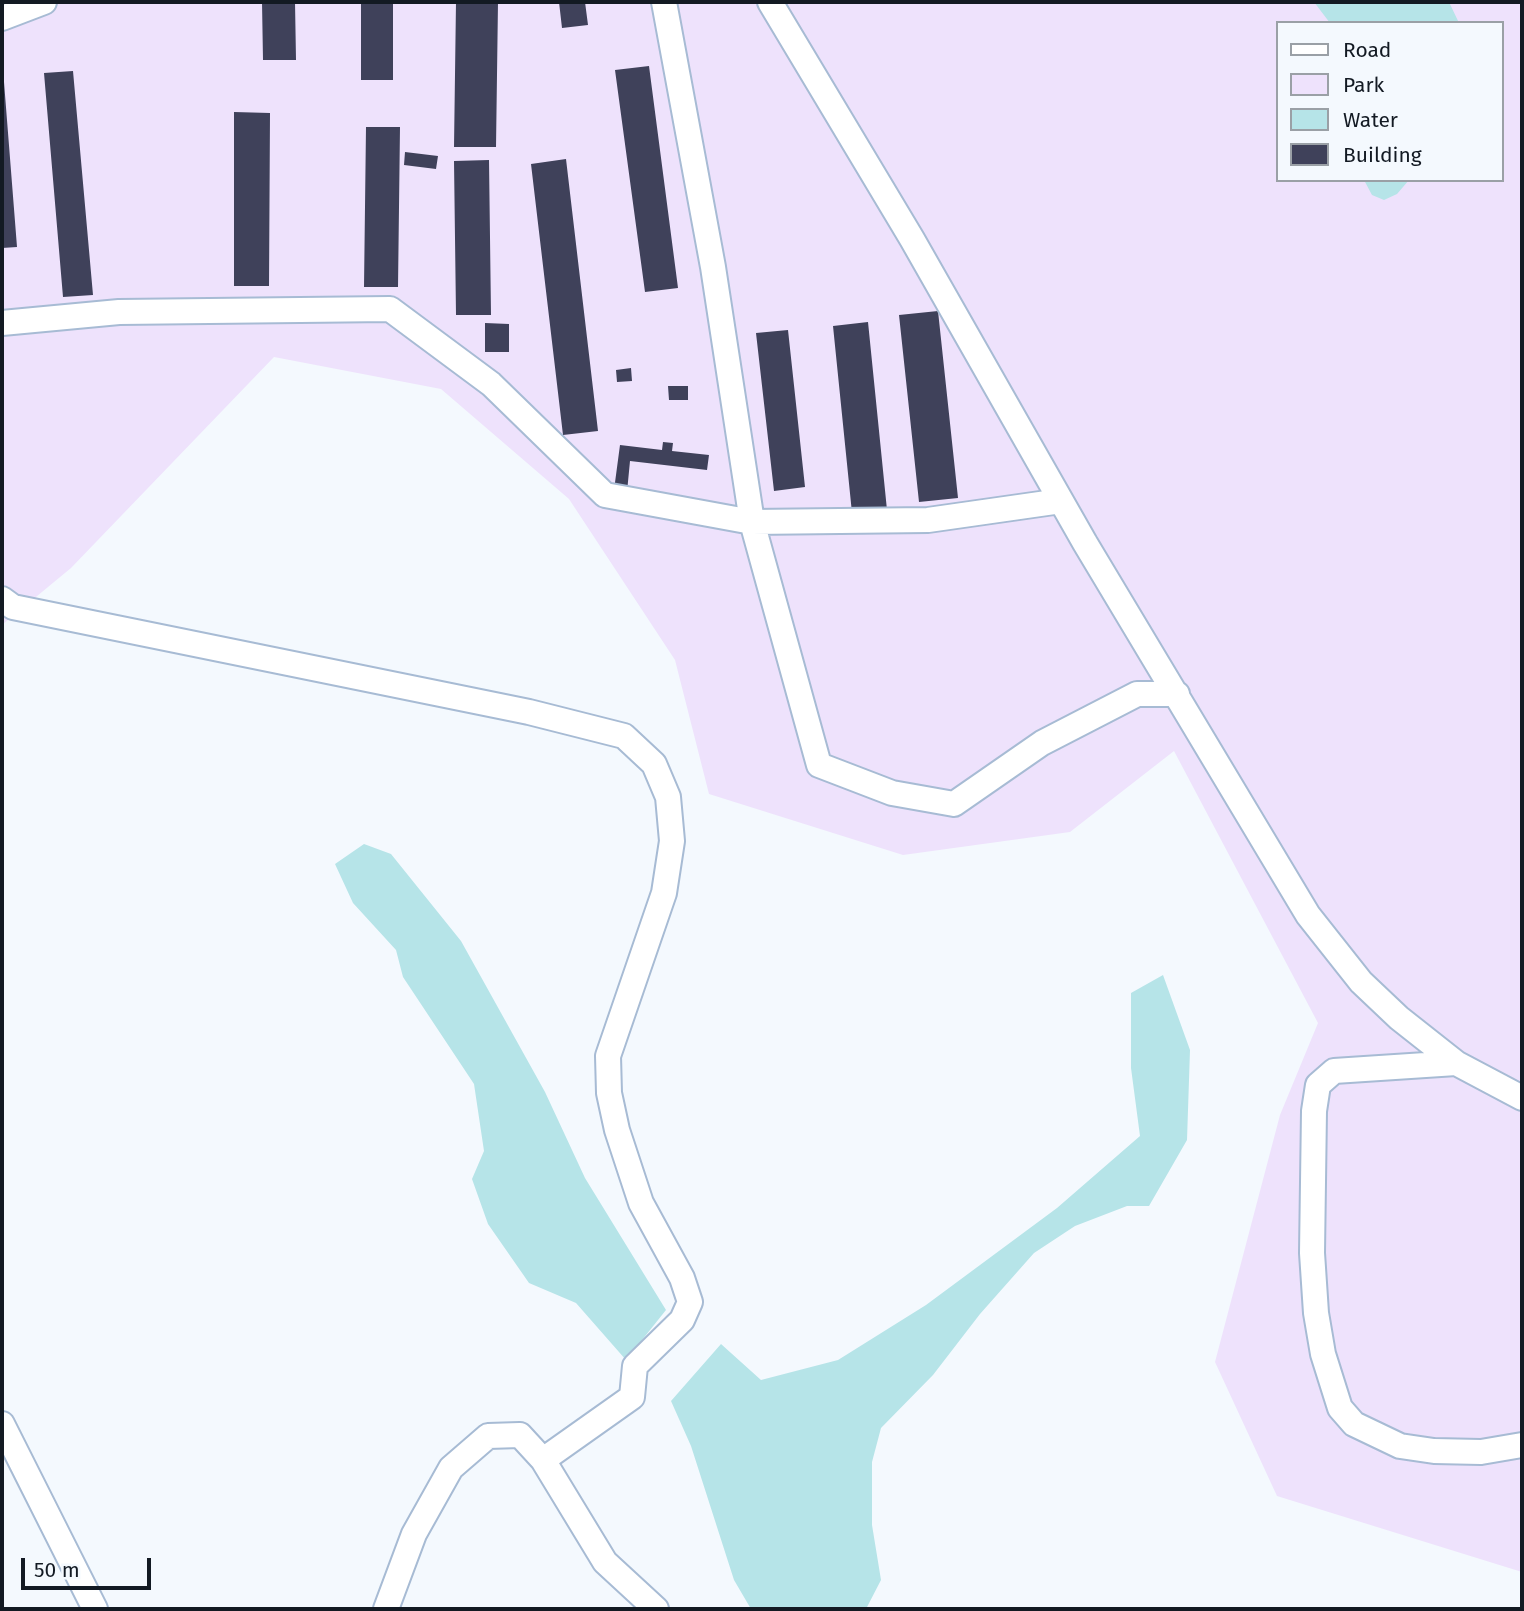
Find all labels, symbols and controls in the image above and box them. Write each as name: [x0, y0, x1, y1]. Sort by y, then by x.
legend: [1276, 21, 1503, 182]
text: Road: [1343, 37, 1391, 63]
text: Park: [1343, 72, 1384, 98]
text: Water: [1343, 107, 1398, 133]
text: Building: [1343, 142, 1422, 168]
scale bar: [24, 1544, 154, 1588]
text: 50 m: [34, 1557, 80, 1583]

